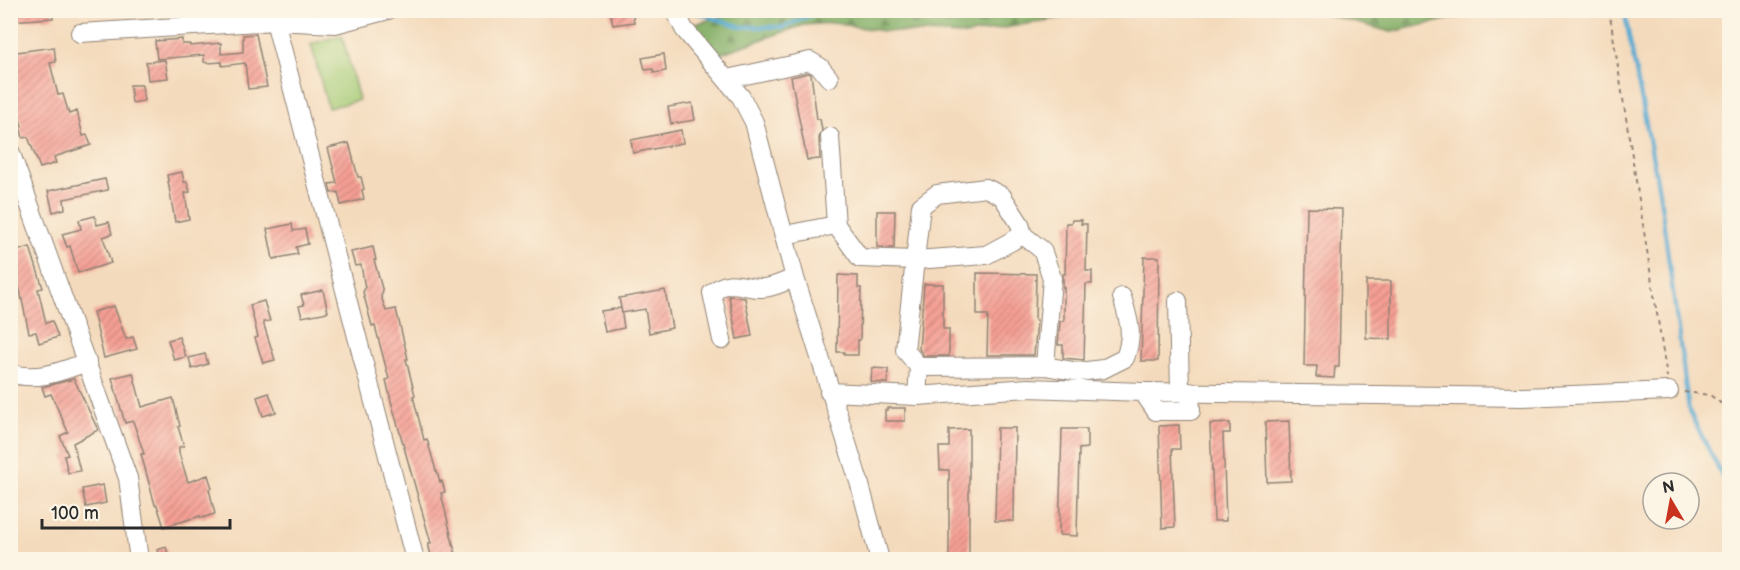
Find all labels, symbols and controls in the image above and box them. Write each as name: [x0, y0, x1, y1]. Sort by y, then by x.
north arrow: [1641, 471, 1701, 531]
text: N: [1661, 477, 1676, 498]
scale bar: [42, 492, 230, 530]
text: 100 m: [51, 503, 99, 524]

